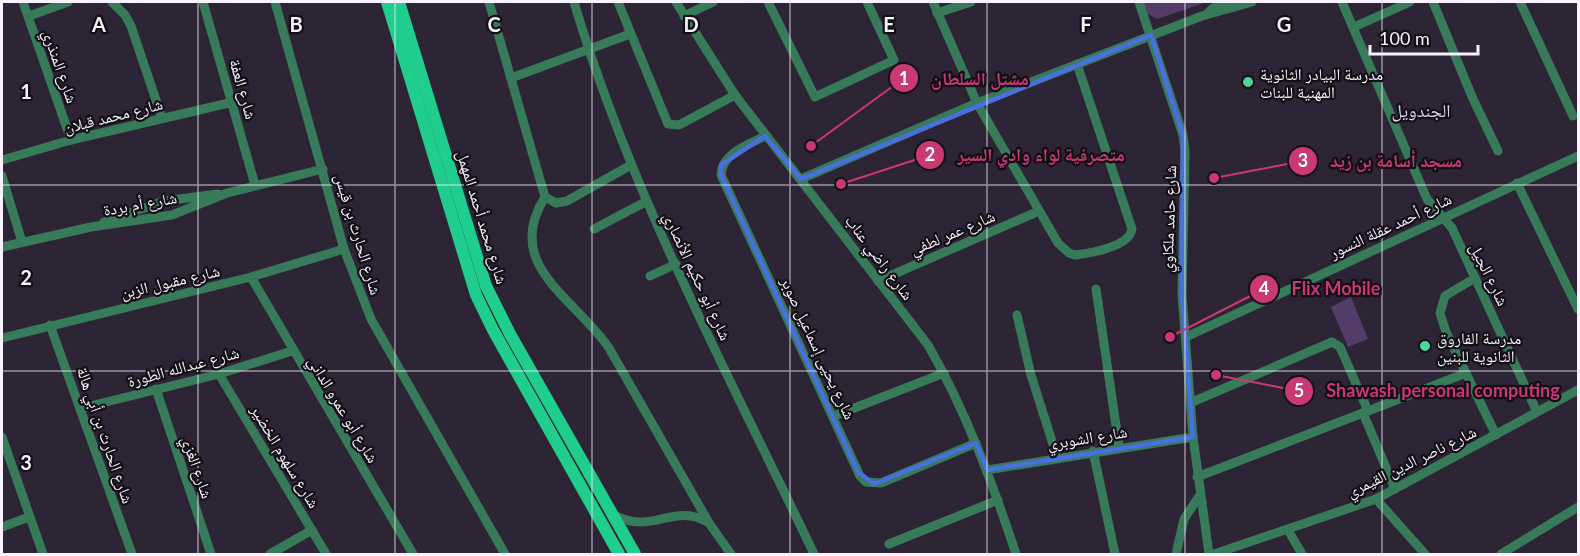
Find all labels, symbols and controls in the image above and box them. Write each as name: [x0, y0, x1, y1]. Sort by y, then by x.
text: A: [91, 12, 106, 36]
text: B: [289, 12, 303, 36]
text: C: [487, 12, 501, 36]
text: D: [683, 12, 699, 36]
text: E: [883, 12, 895, 36]
text: F: [1080, 12, 1092, 36]
text: G: [1277, 12, 1291, 36]
scale bar: [1370, 18, 1478, 56]
street label: شارع المنذري: [36, 27, 82, 107]
text: 100 m: [1379, 27, 1430, 49]
street label: شارع العفة: [224, 57, 262, 122]
callout: مشتل السلطان: [889, 60, 1041, 96]
place label: مدرسة البيادر الثانوية المهنية للبنات: [1260, 64, 1383, 102]
text: 1: [899, 67, 909, 89]
text: مشتل السلطان: [931, 67, 1029, 90]
marker: مدرسة البيادر الثانوية المهنية للبنات: [1241, 75, 1255, 89]
text: 1: [20, 79, 32, 103]
street label: شارع محمد قبلان: [62, 94, 165, 138]
district label: الجندويل: [1391, 99, 1451, 122]
callout: متصرفية لواء وادي السير: [915, 137, 1136, 173]
text: 2: [925, 143, 935, 165]
text: متصرفية لواء وادي السير: [956, 143, 1125, 169]
callout: مسجد أسامة بن زيد: [1288, 143, 1474, 179]
street label: شارع محمد أحمد المهمل: [452, 148, 512, 287]
text: 3: [1298, 149, 1308, 171]
text: مسجد أسامة بن زيد: [1330, 149, 1462, 172]
street label: شارع حامد ملكاوي: [1157, 165, 1183, 273]
street label: شارع الحارث بن قيس: [330, 171, 386, 297]
street label: شارع أم بردة: [102, 187, 179, 221]
street label: شارع أحمد عقلة النسور: [1325, 188, 1455, 264]
street label: شارع عمر لطفي: [907, 206, 999, 262]
street label: شارع أبو حكيم الأنصاري: [656, 209, 736, 345]
street label: شارع راضي عناب: [839, 211, 918, 306]
street label: شارع الجيل: [1465, 239, 1513, 309]
street label: شارع مقبول الزبن: [119, 260, 222, 304]
text: 2: [20, 265, 32, 289]
callout: Flix Mobile: [1249, 271, 1392, 307]
street label: شارع يحيى إسماعيل صوبر: [775, 273, 860, 423]
text: 4: [1259, 277, 1269, 299]
text: Flix Mobile: [1292, 277, 1381, 299]
place label: مدرسة الفاروق الثانوية للبنين: [1437, 328, 1521, 367]
marker: مدرسة الفاروق الثانوية للبنين: [1418, 339, 1432, 353]
street label: شارع عبدالله الطورة: [125, 342, 241, 392]
street label: شارع أبو عمرو الداني: [301, 352, 383, 468]
street label: شارع الحارث بن أبي هالة: [70, 364, 138, 507]
callout: Shawash personal computing: [1284, 373, 1571, 409]
text: 5: [1294, 379, 1304, 401]
text: Shawash personal computing: [1326, 379, 1560, 401]
street label: شارع سلهوم الخضير: [245, 400, 324, 512]
street label: شارع الشوبري: [1046, 421, 1129, 457]
street label: شارع ناصر الدين القيمري: [1343, 421, 1481, 504]
street label: شارع الغزي: [175, 433, 218, 502]
text: 3: [20, 450, 32, 474]

